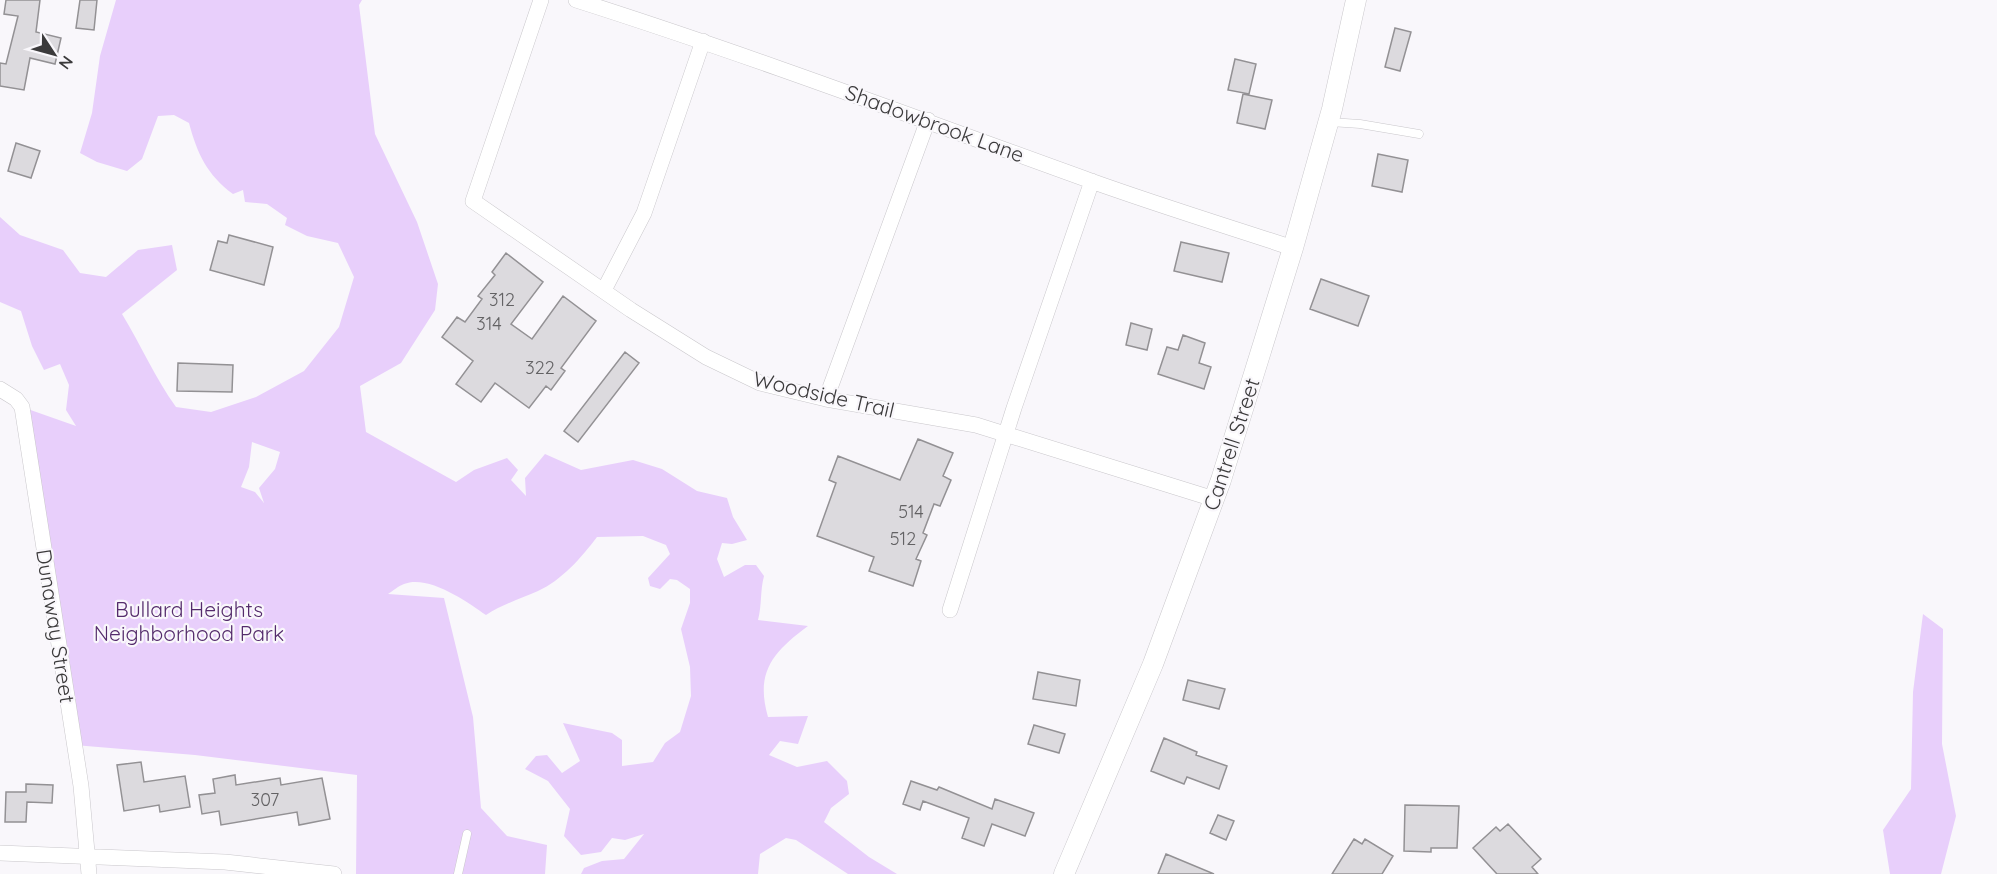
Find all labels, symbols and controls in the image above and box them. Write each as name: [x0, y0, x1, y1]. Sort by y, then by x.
north arrow: [24, 24, 84, 84]
text: N: [55, 52, 78, 73]
street label: Shadowbrook Lane: [842, 79, 1028, 167]
house number: 312: [489, 288, 515, 311]
house number: 314: [476, 312, 502, 335]
house number: 322: [525, 356, 555, 379]
street label: Woodside Trail: [751, 365, 897, 423]
street label: Cantrell Street: [1197, 374, 1265, 514]
house number: 514: [898, 500, 924, 523]
house number: 512: [890, 527, 916, 550]
street label: Dunaway Street: [31, 547, 81, 705]
park label: Bullard Heights Neighborhood Park: [94, 596, 284, 646]
house number: 307: [251, 788, 279, 811]

